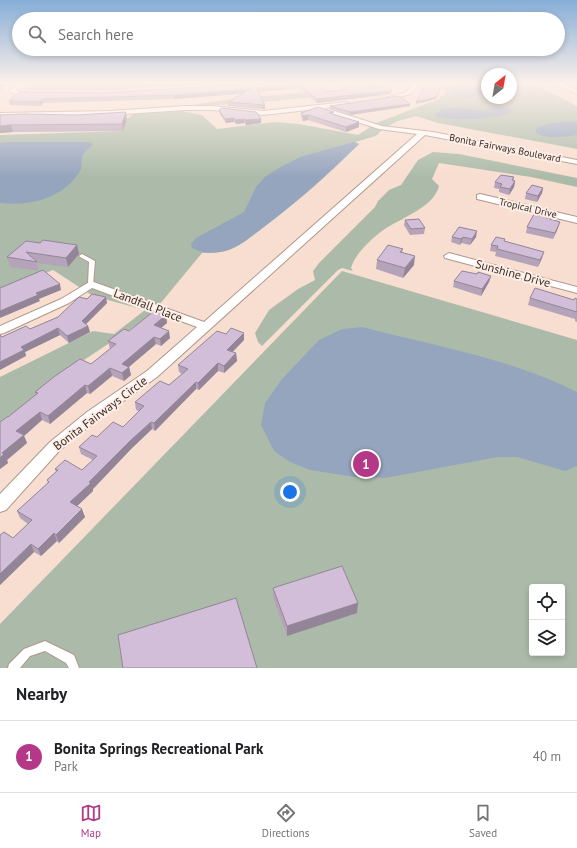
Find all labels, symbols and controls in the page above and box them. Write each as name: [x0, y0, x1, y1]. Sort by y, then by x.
search box: [12, 12, 565, 56]
icon: search: [26, 23, 48, 45]
text: Search here: [58, 25, 134, 44]
north arrow: [481, 68, 517, 104]
street label: Bonita Fairways Boulevard: [448, 131, 562, 165]
street label: Tropical Drive: [498, 195, 558, 221]
street label: Sunshine Drive: [474, 256, 552, 290]
street label: Landfall Place: [112, 285, 184, 325]
street label: Bonita Fairways Circle: [50, 373, 150, 453]
pin: 1: [353, 449, 379, 479]
your location: [280, 482, 300, 502]
map controls: [529, 584, 565, 656]
button: locate: [529, 584, 565, 620]
button: layers: [529, 620, 565, 656]
text: Nearby: [16, 683, 67, 705]
text: Bonita Springs Recreational Park: [54, 739, 263, 758]
text: 1: [25, 748, 33, 765]
text: 40 m: [533, 748, 561, 765]
text: Park: [54, 758, 78, 775]
tab: Map: [80, 802, 102, 840]
tab: Directions: [262, 802, 309, 840]
tab: Saved: [469, 802, 497, 840]

